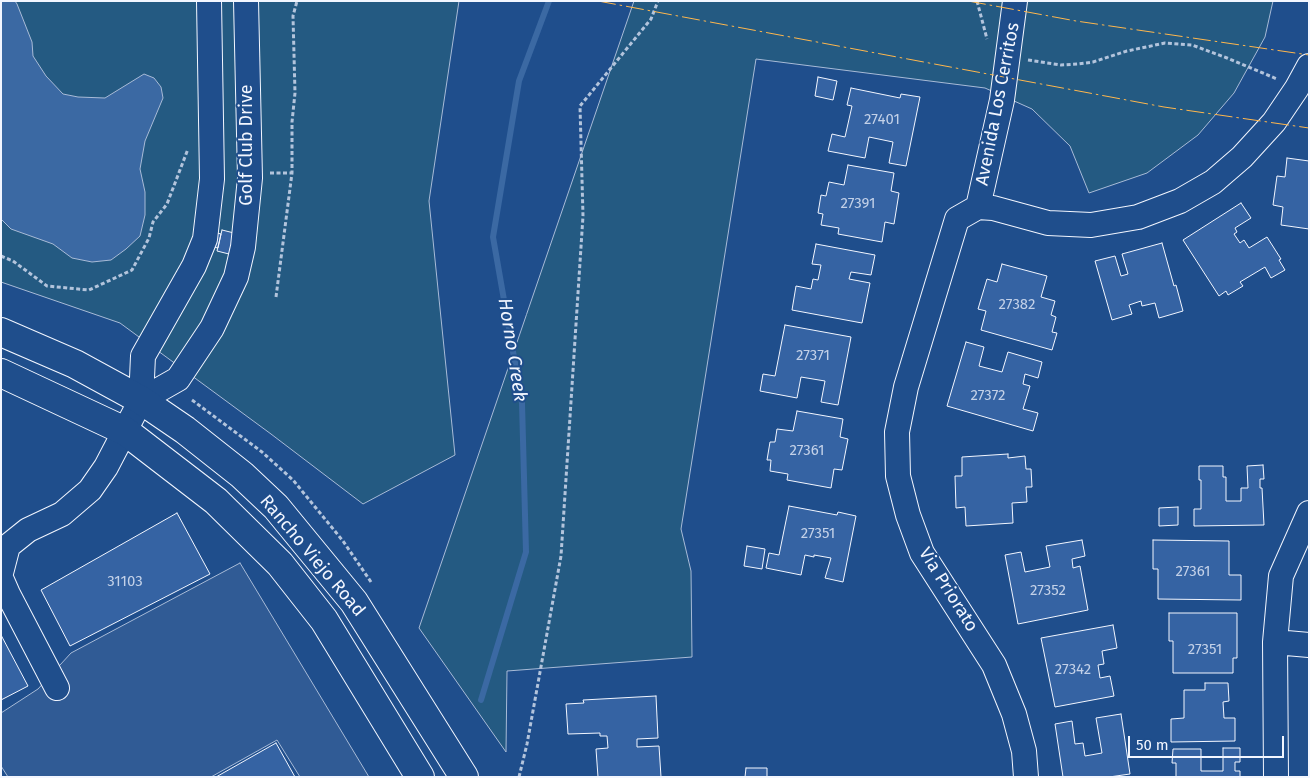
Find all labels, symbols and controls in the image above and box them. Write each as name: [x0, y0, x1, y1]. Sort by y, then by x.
street label: Avenida Los Cerritos: [972, 21, 1024, 187]
street label: Golf Club Drive: [236, 84, 258, 206]
house number: 27401: [864, 111, 900, 129]
house number: 27391: [840, 195, 876, 213]
water label: Horno Creek: [493, 296, 531, 404]
house number: 27382: [999, 296, 1035, 314]
house number: 27371: [796, 347, 830, 365]
house number: 27372: [970, 387, 1006, 405]
house number: 27361: [789, 442, 825, 460]
street label: Rancho Viejo Road: [255, 491, 369, 621]
house number: 27351: [801, 525, 835, 543]
street label: Via Priorato: [914, 544, 982, 636]
house number: 27361: [1175, 563, 1211, 581]
house number: 31103: [107, 573, 143, 591]
house number: 27352: [1030, 582, 1066, 600]
house number: 27351: [1188, 641, 1222, 659]
house number: 27342: [1055, 661, 1091, 679]
scale bar: [1130, 726, 1286, 758]
text: 50 m: [1136, 736, 1169, 754]

